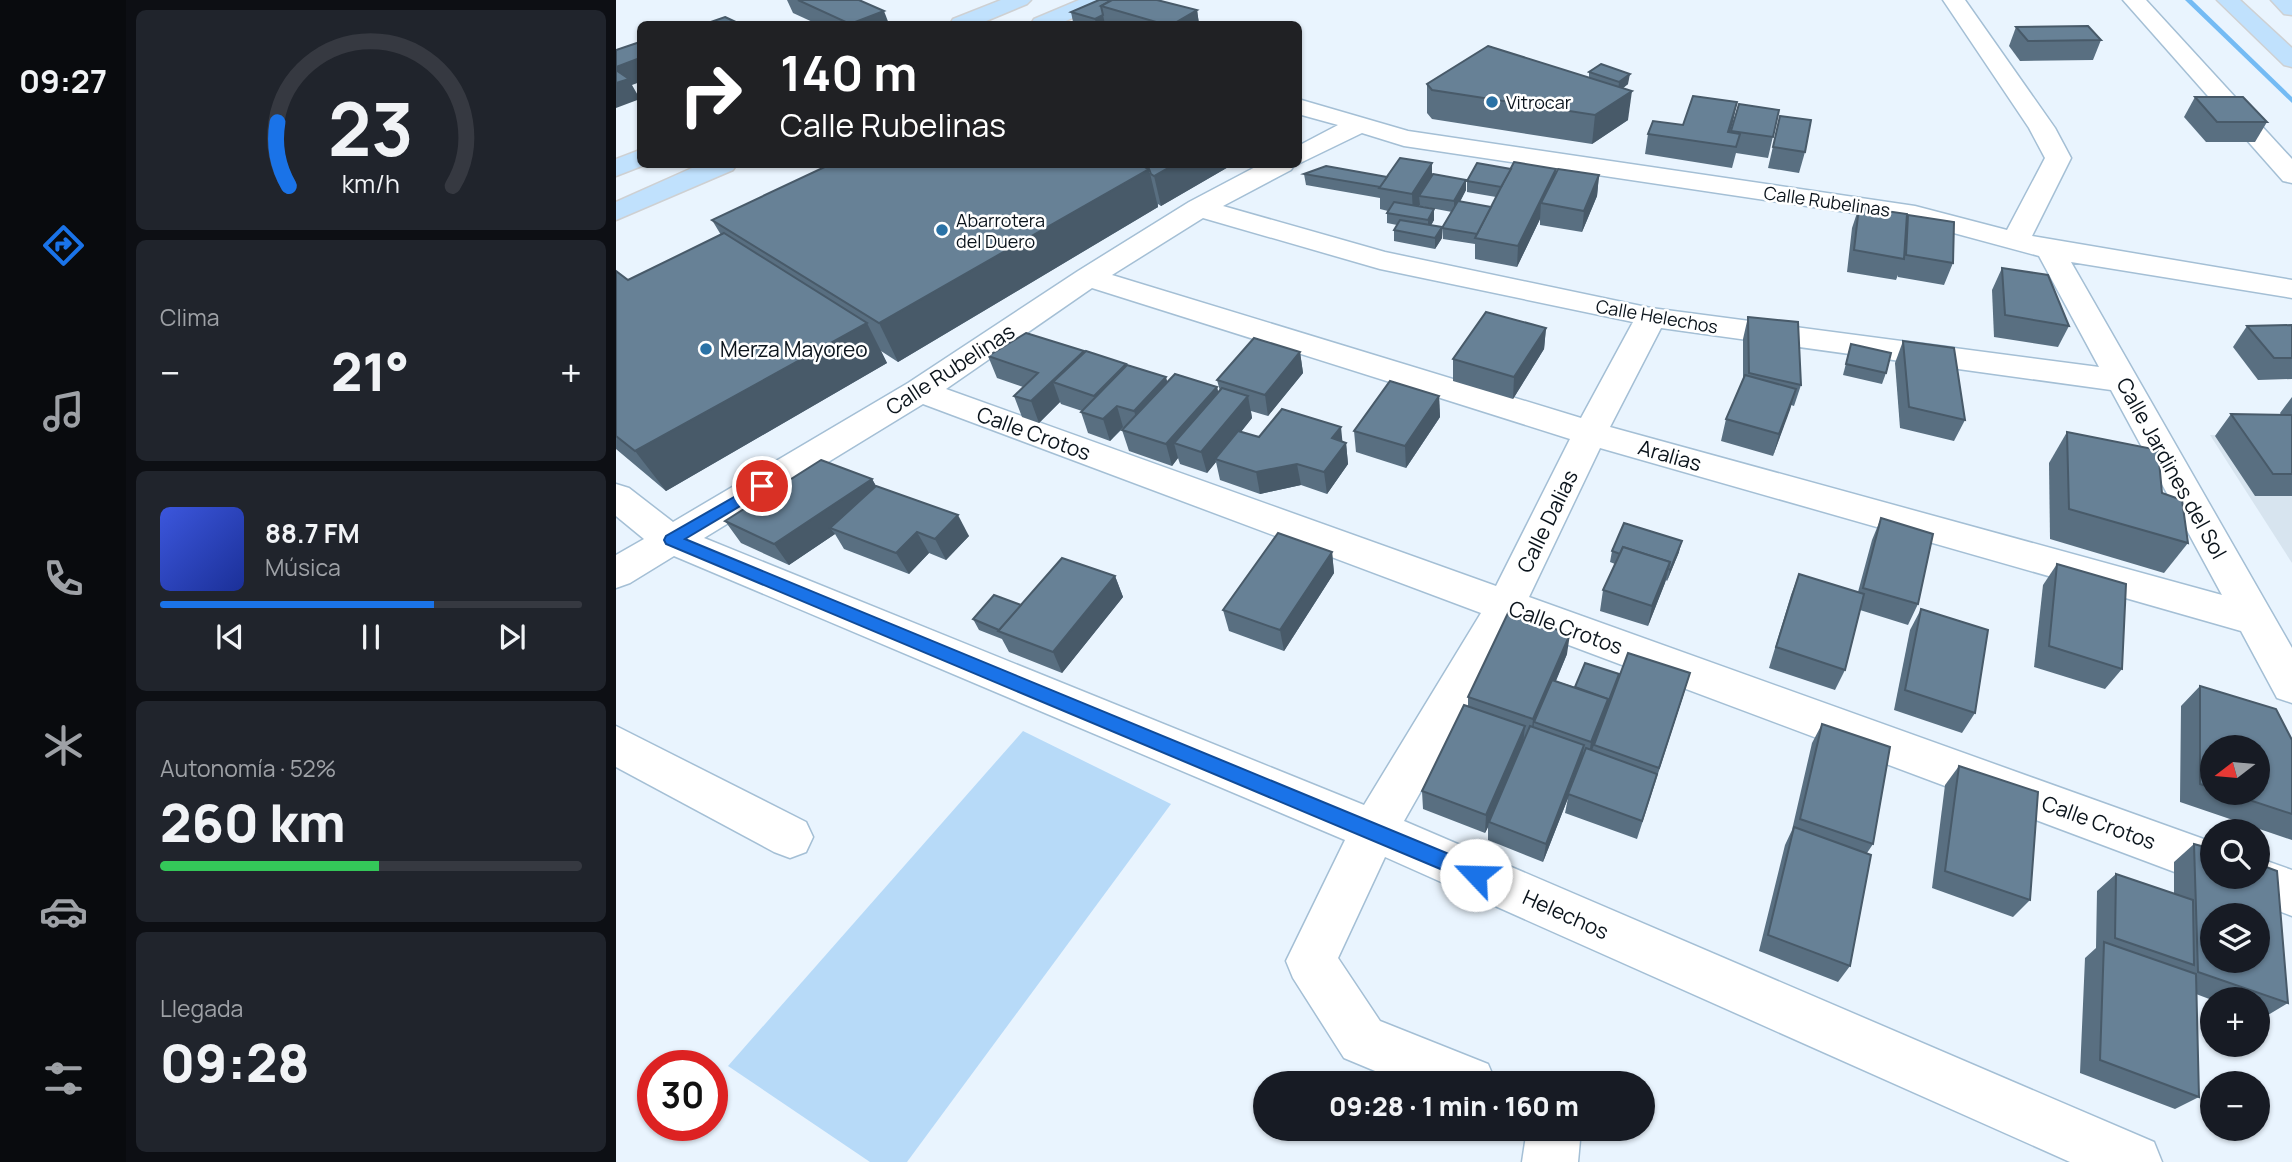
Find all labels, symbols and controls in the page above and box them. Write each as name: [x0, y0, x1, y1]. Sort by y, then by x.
text: 140 m: [780, 39, 917, 106]
icon: right: [665, 49, 756, 140]
text: 09:27: [19, 59, 107, 103]
text: 23: [328, 79, 414, 179]
place label: Vitrocar: [1506, 90, 1572, 114]
marker: Vitrocar: [1484, 94, 1500, 110]
text: Calle Rubelinas: [780, 103, 1006, 147]
text: km/h: [342, 166, 400, 201]
street label: Calle Rubelinas: [1762, 180, 1892, 222]
place label: Abarrotera del Duero: [956, 208, 1045, 253]
icon: directions: [39, 221, 88, 270]
marker: Abarrotera del Duero: [934, 222, 950, 238]
street label: Calle Helechos: [1594, 293, 1720, 339]
text: Clima: [160, 301, 219, 333]
street label: Calle Rubelinas: [880, 317, 1020, 421]
place label: Merza Mayoreo: [720, 335, 868, 363]
text: 21°: [331, 336, 410, 407]
marker: Merza Mayoreo: [698, 341, 714, 357]
text: −: [160, 346, 181, 398]
text: +: [560, 346, 582, 398]
street label: Calle Jardines del Sol: [2111, 372, 2233, 564]
icon: music: [39, 387, 88, 436]
street label: Calle Crotos: [973, 399, 1095, 467]
street label: Aralias: [1635, 433, 1705, 477]
pin: [732, 456, 792, 516]
street label: Calle Dalias: [1510, 465, 1584, 577]
icon: arrive: [743, 467, 781, 505]
text: 88.7 FM: [265, 515, 360, 551]
text: Música: [265, 551, 341, 583]
icon: phone: [39, 554, 88, 603]
street label: Calle Crotos: [1505, 593, 1627, 661]
icon: previous: [211, 618, 249, 656]
icon: pause: [352, 618, 390, 656]
icon: next: [493, 618, 531, 656]
icon: climate: [39, 721, 88, 770]
north arrow: [2200, 735, 2270, 805]
map controls: [2200, 735, 2270, 1141]
text: Autonomía · 52%: [160, 752, 336, 784]
text: 260 km: [160, 787, 346, 858]
street label: Calle Crotos: [2038, 788, 2160, 856]
button: search: [2200, 819, 2270, 889]
position arrow: [1439, 838, 1513, 912]
street label: Helechos: [1519, 883, 1613, 945]
icon: car: [39, 887, 88, 936]
button: layers: [2200, 903, 2270, 973]
button: +: [2200, 987, 2270, 1057]
text: Llegada: [160, 992, 243, 1024]
text: 09:28: [160, 1027, 310, 1098]
speed limit sign: 30: [637, 1050, 728, 1141]
icon: filters: [39, 1054, 88, 1103]
button: −: [2200, 1071, 2270, 1141]
text: 09:28 · 1 min · 160 m: [1329, 1088, 1579, 1124]

